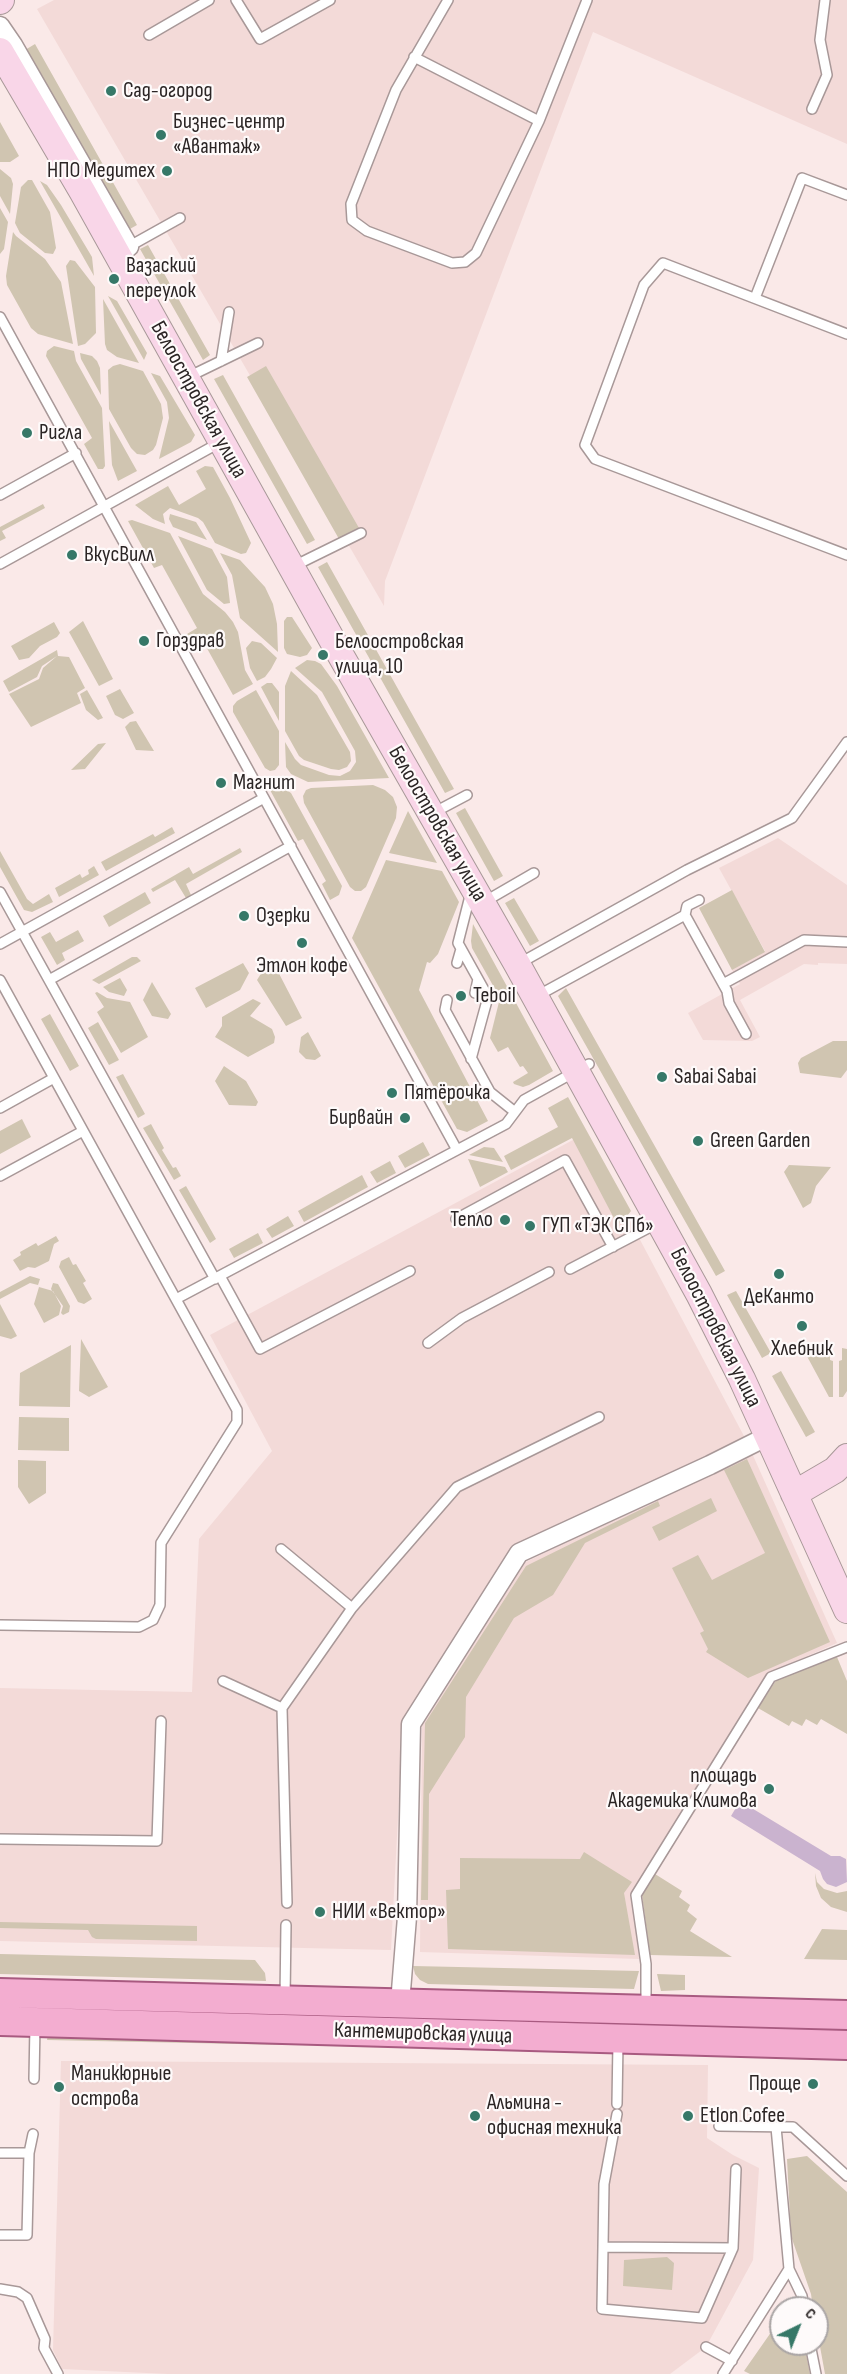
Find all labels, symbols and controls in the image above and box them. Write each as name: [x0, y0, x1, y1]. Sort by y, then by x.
place label: Сад-огород: [123, 78, 213, 104]
marker: Сад-огород: [104, 84, 118, 98]
place label: Бизнес-центр «Авантаж»: [173, 109, 285, 160]
marker: Бизнес-центр «Авантаж»: [154, 128, 168, 142]
place label: НПО Медитех: [47, 158, 155, 184]
marker: НПО Медитех: [160, 164, 174, 178]
place label: Вазаский переулок: [126, 253, 196, 304]
marker: Вазаский переулок: [107, 272, 121, 286]
street label: Белоостровская улица: [144, 317, 252, 483]
place label: Ригла: [39, 420, 82, 446]
marker: Ригла: [20, 426, 34, 440]
place label: ВкусВилл: [84, 542, 154, 568]
marker: ВкусВилл: [65, 548, 79, 562]
place label: Горздрав: [156, 628, 224, 654]
place label: Белоостровская улица, 10: [335, 629, 464, 680]
marker: Горздрав: [137, 634, 151, 648]
marker: Белоостровская улица, 10: [316, 648, 330, 662]
street label: Белоостровская улица: [382, 742, 492, 906]
place label: Магнит: [233, 770, 295, 796]
marker: Магнит: [214, 776, 228, 790]
place label: Озерки: [256, 903, 310, 929]
marker: Озерки: [237, 909, 251, 923]
marker: Этлон кофе: [295, 936, 309, 950]
place label: Этлон кофе: [256, 953, 348, 979]
place label: Teboil: [473, 983, 516, 1009]
marker: Teboil: [454, 989, 468, 1003]
place label: Sabai Sabai: [674, 1064, 757, 1090]
marker: Sabai Sabai: [655, 1070, 669, 1084]
place label: Пятёрочка: [404, 1080, 491, 1106]
marker: Пятёрочка: [385, 1086, 399, 1100]
place label: Бирвайн: [329, 1105, 393, 1131]
marker: Бирвайн: [398, 1111, 412, 1125]
place label: Green Garden: [710, 1128, 810, 1154]
marker: Green Garden: [691, 1134, 705, 1148]
place label: Тепло: [450, 1207, 493, 1233]
marker: Тепло: [498, 1213, 512, 1227]
place label: ГУП «ТЭК СПб»: [542, 1213, 654, 1239]
marker: ГУП «ТЭК СПб»: [523, 1219, 537, 1233]
street label: Белоостровская улица: [663, 1244, 767, 1412]
marker: ДеКанто: [772, 1267, 786, 1281]
place label: ДеКанто: [744, 1284, 814, 1310]
marker: Хлебник: [795, 1319, 809, 1333]
place label: Хлебник: [771, 1336, 833, 1362]
place label: площадь Академика Климова: [608, 1763, 757, 1814]
marker: площадь Академика Климова: [762, 1782, 776, 1796]
place label: НИИ «Вектор»: [332, 1899, 446, 1925]
marker: НИИ «Вектор»: [313, 1905, 327, 1919]
street label: Кантемировская улица: [333, 2018, 513, 2050]
place label: Маникюрные острова: [71, 2061, 171, 2112]
place label: Проще: [749, 2071, 801, 2097]
marker: Проще: [806, 2077, 820, 2091]
marker: Маникюрные острова: [52, 2080, 66, 2094]
place label: Альмина - офисная техника: [487, 2090, 622, 2142]
place label: Etlon Cofee: [700, 2103, 785, 2129]
marker: Альмина - офисная техника: [468, 2109, 482, 2123]
marker: Etlon Cofee: [681, 2109, 695, 2123]
north arrow: [769, 2296, 829, 2356]
text: С: [801, 2304, 820, 2324]

